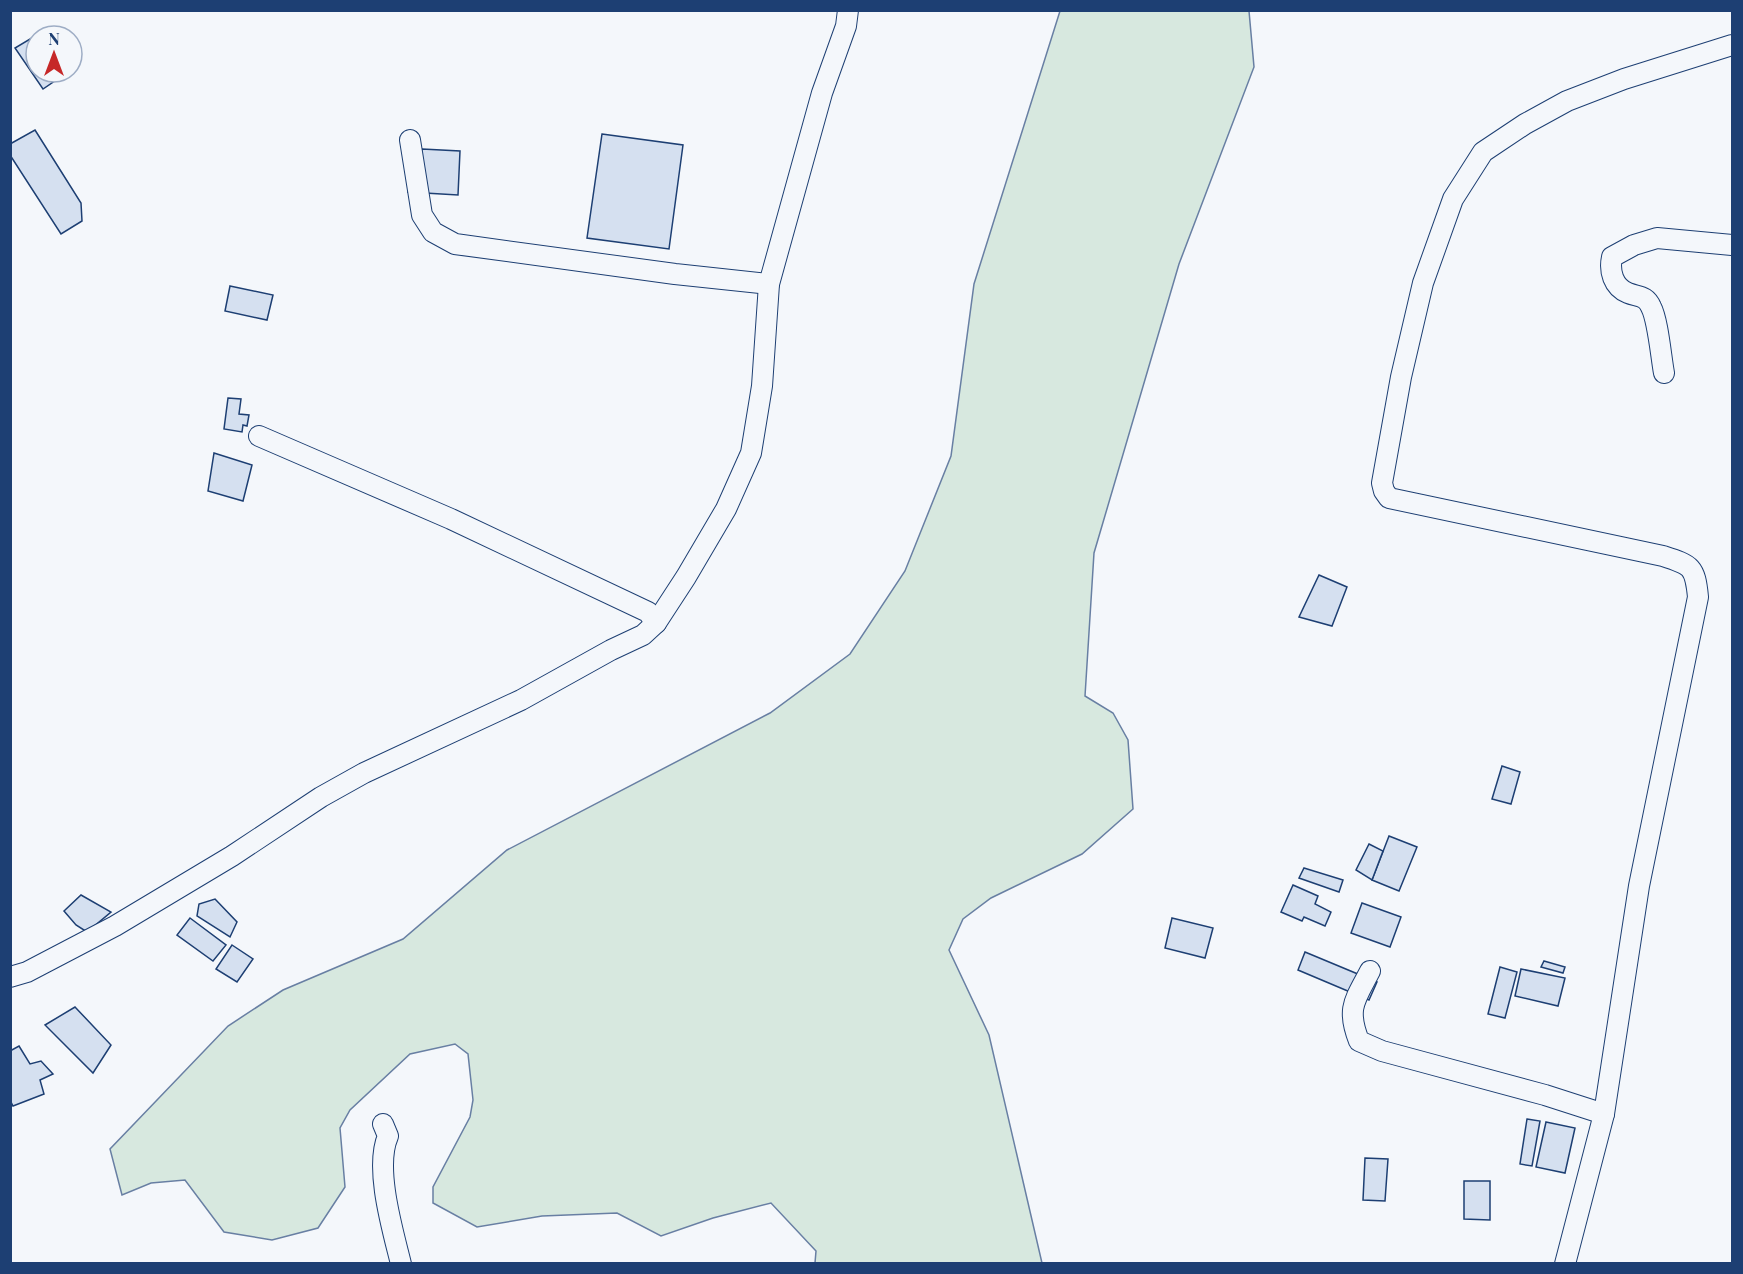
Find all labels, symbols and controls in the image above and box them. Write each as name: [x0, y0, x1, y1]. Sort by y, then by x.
north arrow: [24, 24, 84, 84]
text: N: [48, 28, 60, 49]

